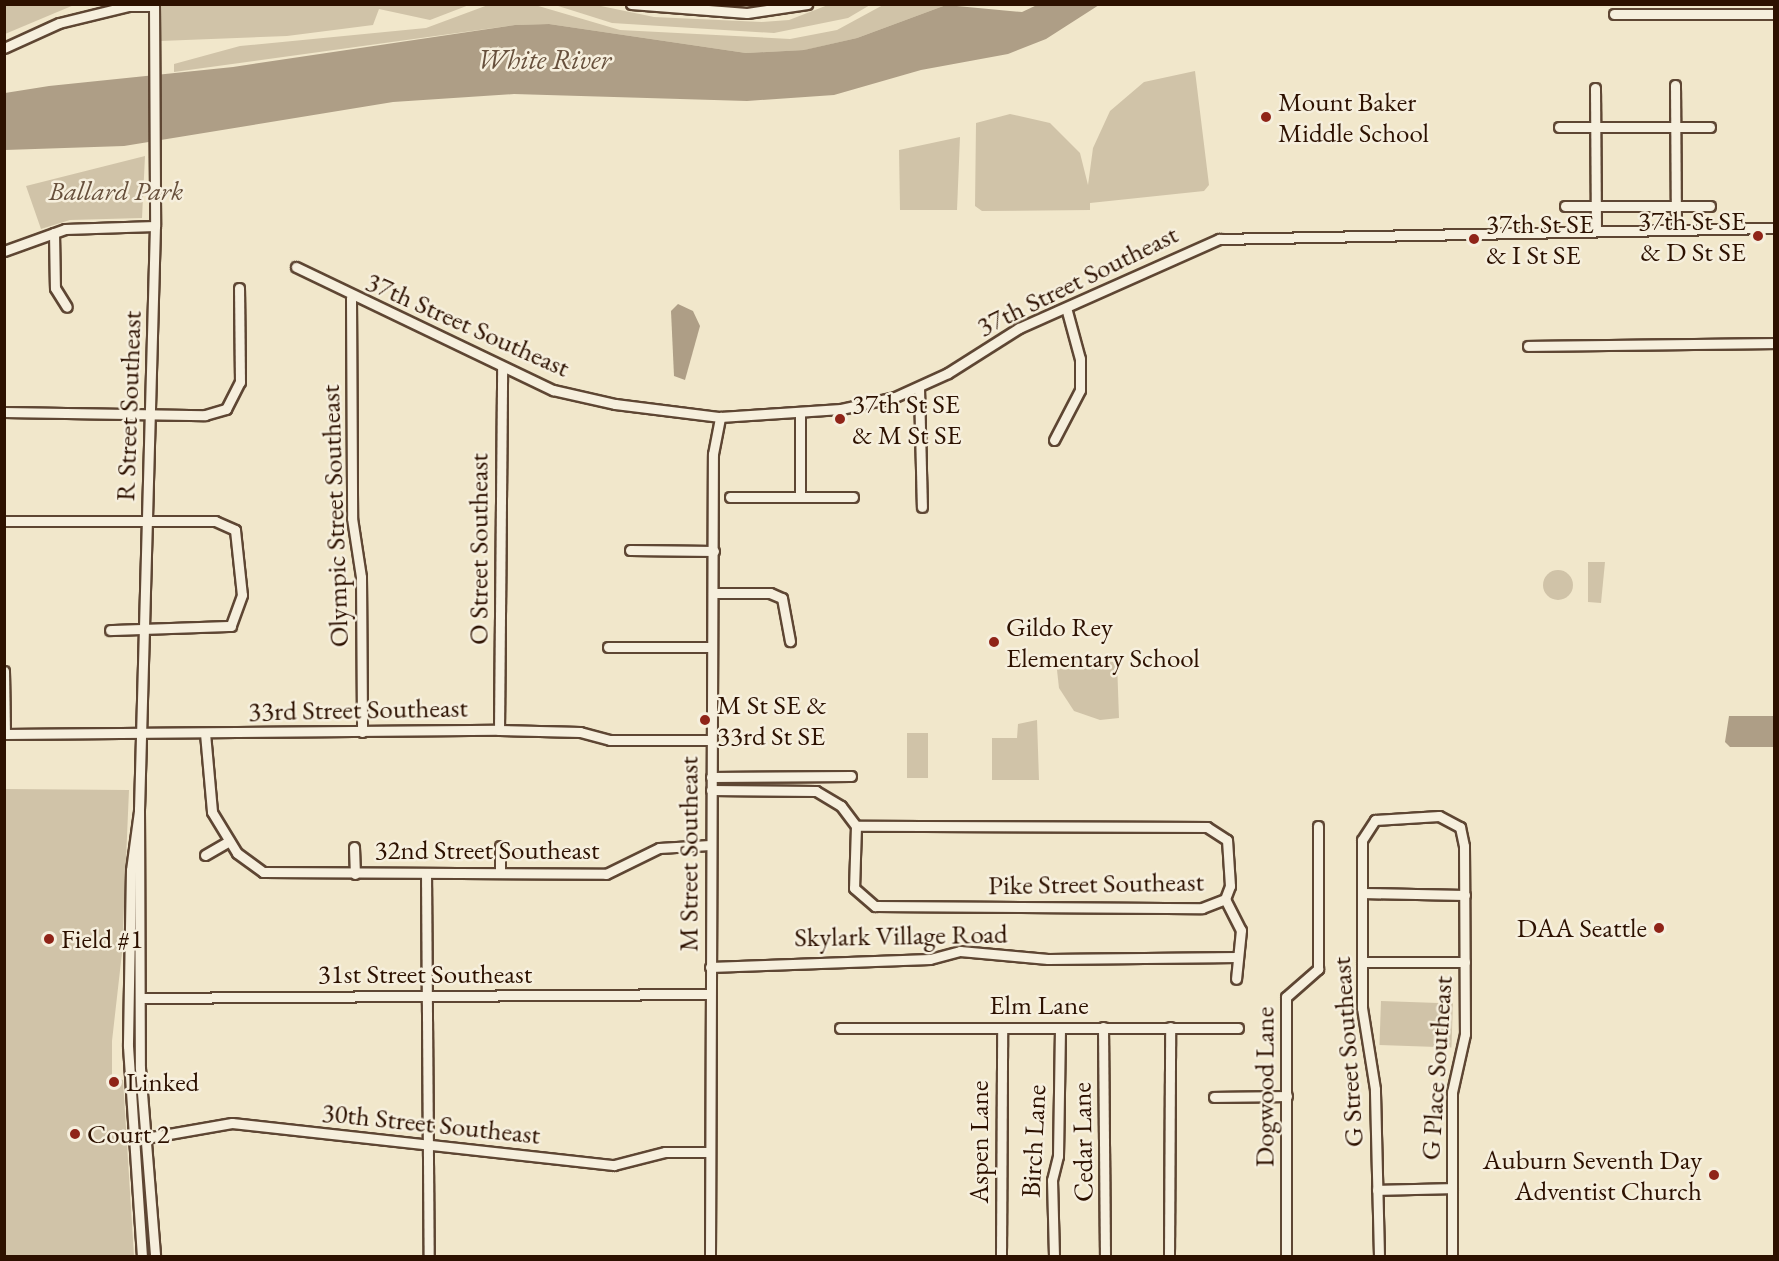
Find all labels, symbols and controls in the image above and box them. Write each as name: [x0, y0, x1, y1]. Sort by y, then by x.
water label: White River: [477, 42, 611, 76]
place label: Mount Baker Middle School: [1278, 85, 1429, 148]
marker: Mount Baker Middle School: [1259, 110, 1273, 124]
park label: Ballard Park: [49, 175, 183, 207]
place label: 37th St SE & D St SE: [1638, 204, 1746, 267]
place label: 37th St SE & I St SE: [1486, 207, 1594, 270]
street label: 37th Street Southeast: [971, 217, 1183, 343]
marker: 37th St SE & D St SE: [1751, 229, 1765, 243]
marker: 37th St SE & I St SE: [1467, 232, 1481, 246]
street label: 37th Street Southeast: [361, 265, 575, 383]
street label: R Street Southeast: [108, 310, 148, 502]
street label: Olympic Street Southeast: [313, 384, 355, 648]
place label: 37th St SE & M St SE: [852, 387, 962, 450]
marker: 37th St SE & M St SE: [833, 412, 847, 426]
street label: O Street Southeast: [462, 453, 494, 645]
place label: Gildo Rey Elementary School: [1006, 610, 1200, 673]
marker: Gildo Rey Elementary School: [987, 635, 1001, 649]
place label: M St SE & 33rd St SE: [717, 688, 827, 751]
street label: 33rd Street Southeast: [248, 691, 468, 727]
marker: M St SE & 33rd St SE: [698, 713, 712, 727]
street label: M Street Southeast: [672, 756, 704, 952]
street label: 32nd Street Southeast: [375, 834, 599, 866]
street label: Pike Street Southeast: [988, 865, 1204, 901]
place label: DAA Seattle: [1517, 912, 1647, 944]
street label: Skylark Village Road: [794, 917, 1008, 953]
marker: DAA Seattle: [1652, 921, 1666, 935]
place label: Field #1: [61, 923, 143, 955]
marker: Field #1: [42, 932, 56, 946]
street label: G Street Southeast: [1324, 956, 1370, 1148]
street label: 31st Street Southeast: [318, 958, 532, 990]
street label: G Place Southeast: [1413, 975, 1459, 1161]
street label: Elm Lane: [989, 989, 1089, 1021]
street label: Dogwood Lane: [1248, 1007, 1280, 1167]
place label: Linked: [126, 1066, 199, 1098]
marker: Linked: [107, 1075, 121, 1089]
street label: Aspen Lane: [963, 1081, 995, 1203]
street label: Cedar Lane: [1065, 1082, 1099, 1202]
street label: Birch Lane: [1014, 1084, 1052, 1198]
street label: 30th Street Southeast: [320, 1095, 542, 1151]
place label: Court 2: [87, 1118, 170, 1150]
marker: Court 2: [68, 1127, 82, 1141]
place label: Auburn Seventh Day Adventist Church: [1483, 1143, 1702, 1206]
marker: Auburn Seventh Day Adventist Church: [1707, 1168, 1721, 1182]

